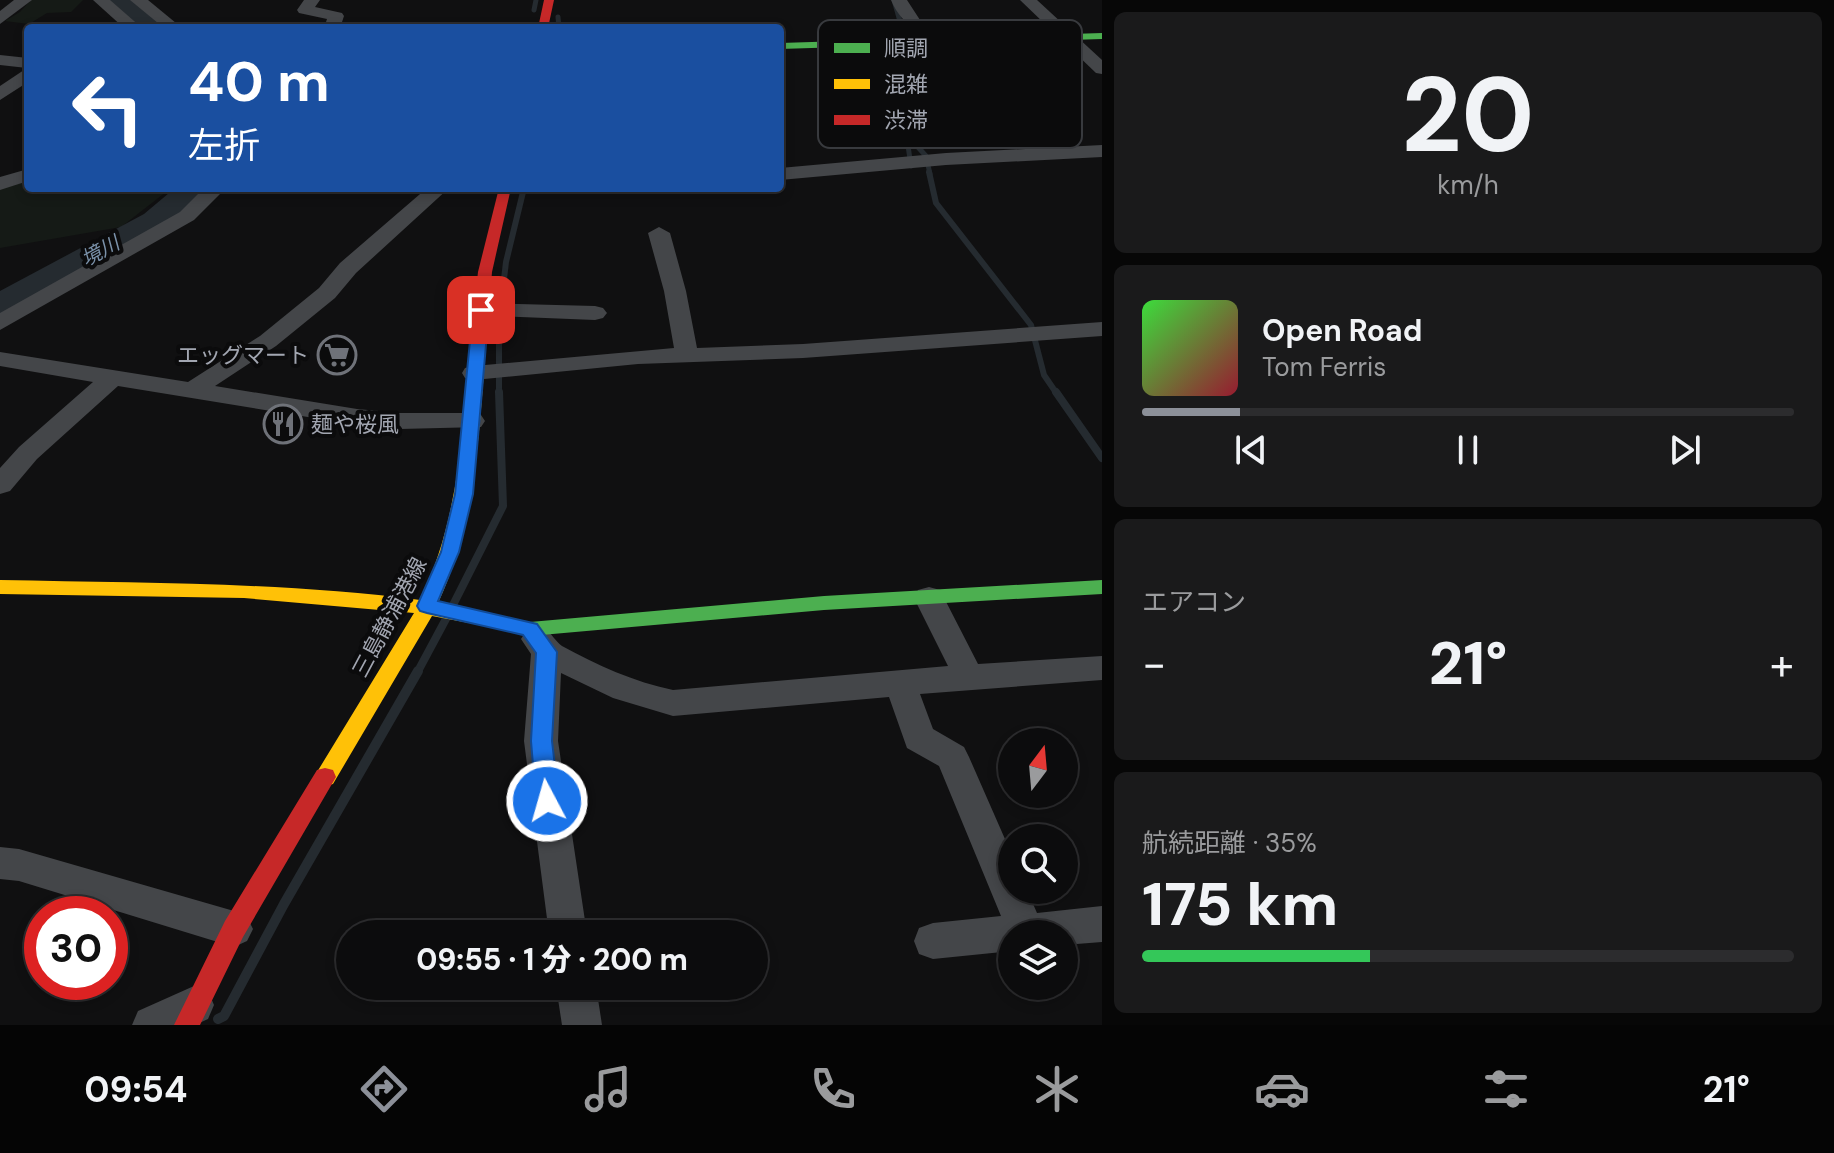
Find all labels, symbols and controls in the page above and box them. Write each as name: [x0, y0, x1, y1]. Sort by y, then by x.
legend: [818, 20, 1082, 148]
text: 順調: [884, 34, 928, 63]
text: 40 m: [188, 45, 330, 118]
text: 20: [1402, 48, 1534, 183]
icon: left: [56, 56, 160, 160]
text: 混雑: [884, 70, 928, 99]
text: 渋滞: [884, 106, 928, 135]
text: 左折: [188, 122, 260, 169]
text: km/h: [1437, 168, 1499, 202]
water label: 境川: [76, 229, 126, 272]
pin: [447, 276, 515, 344]
icon: arrive: [459, 288, 503, 332]
text: Open Road: [1262, 311, 1422, 350]
supermarket icon: エッグマート: [316, 334, 358, 376]
place label: エッグマート: [177, 341, 309, 370]
text: Tom Ferris: [1262, 350, 1386, 384]
restaurant icon: 麺や桜風: [262, 403, 304, 445]
place label: 麺や桜風: [311, 410, 399, 439]
icon: previous: [1229, 428, 1273, 472]
icon: pause: [1446, 428, 1490, 472]
icon: next: [1663, 428, 1707, 472]
street label: 三島静浦港線: [346, 552, 433, 682]
text: エアコン: [1142, 585, 1246, 619]
text: 21°: [1429, 624, 1507, 703]
text: −: [1142, 635, 1166, 693]
text: +: [1770, 635, 1794, 693]
north arrow: [998, 728, 1078, 808]
map controls: [998, 728, 1078, 1000]
position arrow: [505, 759, 589, 843]
button: search: [998, 824, 1078, 904]
text: 航続距離 · 35%: [1142, 826, 1317, 860]
text: 175 km: [1142, 865, 1338, 944]
speed limit sign: 30: [24, 896, 128, 1000]
button: layers: [998, 920, 1078, 1000]
text: 09:55 · 1 分 · 200 m: [416, 940, 688, 979]
icon: directions: [356, 1061, 412, 1117]
icon: music: [580, 1061, 636, 1117]
icon: phone: [805, 1061, 861, 1117]
icon: climate: [1029, 1061, 1085, 1117]
icon: car: [1254, 1061, 1310, 1117]
icon: filters: [1478, 1061, 1534, 1117]
text: 09:54: [84, 1066, 187, 1113]
text: 21°: [1703, 1066, 1750, 1113]

